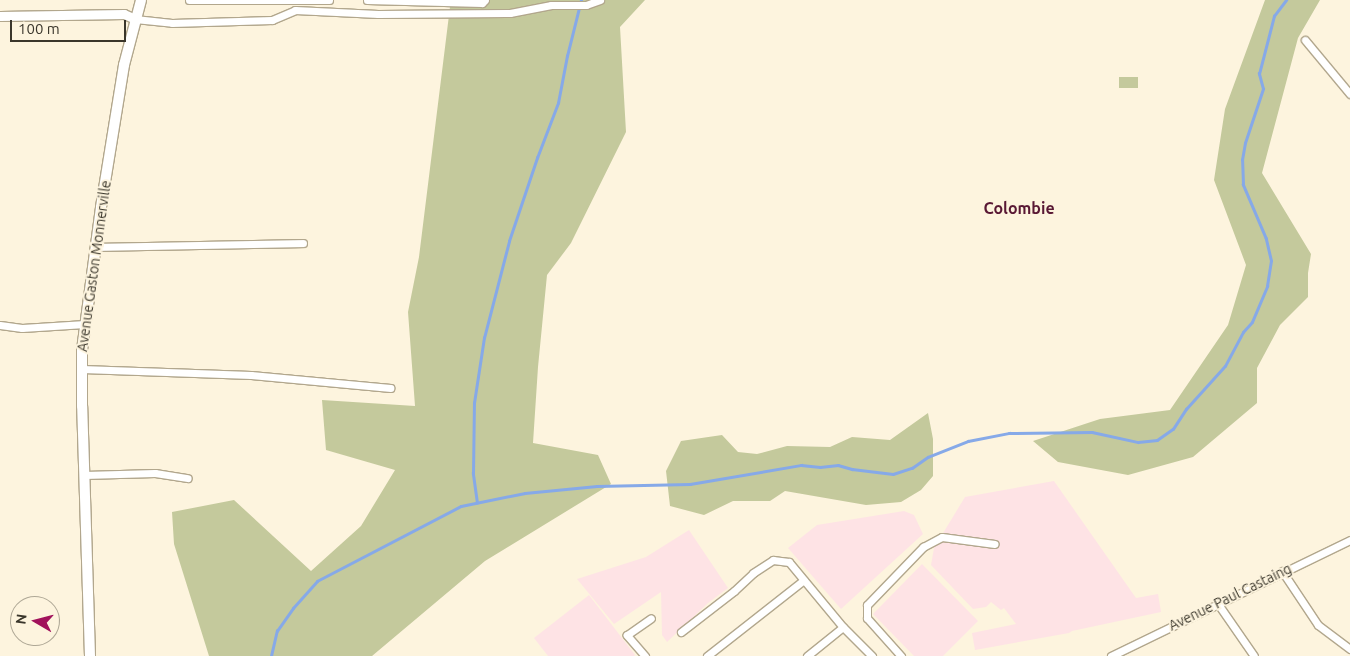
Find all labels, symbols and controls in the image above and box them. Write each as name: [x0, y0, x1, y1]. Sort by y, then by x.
scale bar: [12, 10, 129, 42]
text: 100 m: [18, 20, 60, 37]
street label: Avenue Gaston Monnerville: [74, 179, 114, 353]
district label: Colombie: [983, 198, 1055, 218]
street label: Avenue Paul Castaing: [1166, 560, 1294, 634]
north arrow: [10, 596, 60, 646]
text: N: [12, 613, 30, 625]

